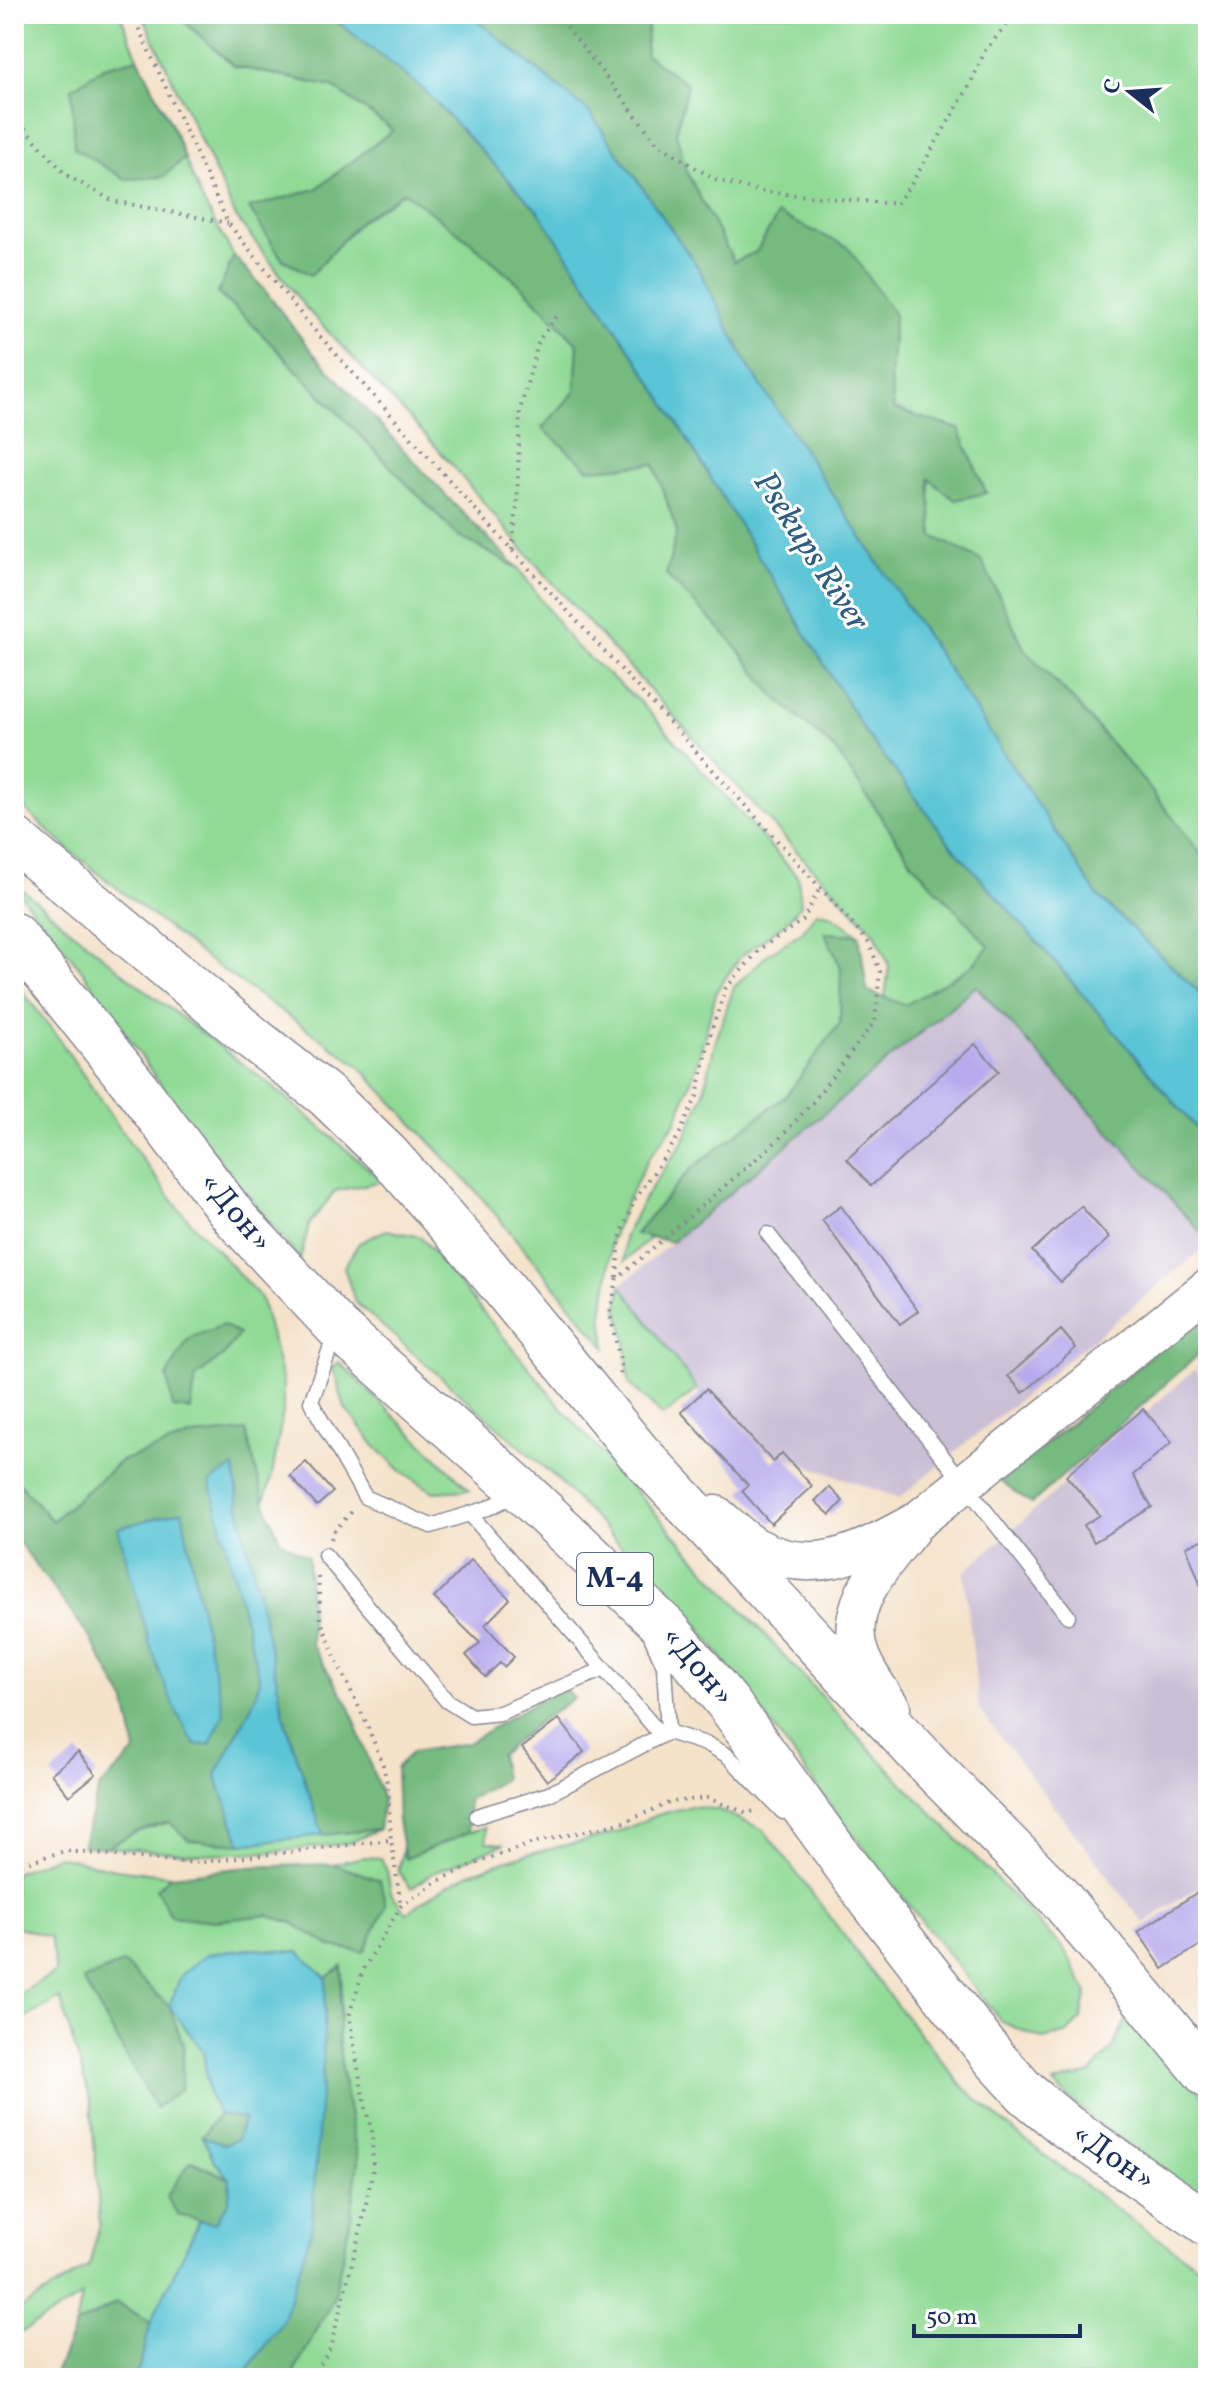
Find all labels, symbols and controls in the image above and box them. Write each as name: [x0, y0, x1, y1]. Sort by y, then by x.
north arrow: [1090, 52, 1170, 132]
text: С: [1096, 76, 1130, 98]
water label: Psekups River: [741, 463, 879, 641]
street label: «Дон»: [188, 1163, 282, 1263]
road number: М-4: [577, 1553, 653, 1605]
street label: «Дон»: [650, 1617, 744, 1717]
street label: «Дон»: [1062, 2113, 1164, 2203]
scale bar: [914, 2288, 1080, 2338]
text: 50 m: [926, 2301, 978, 2335]

